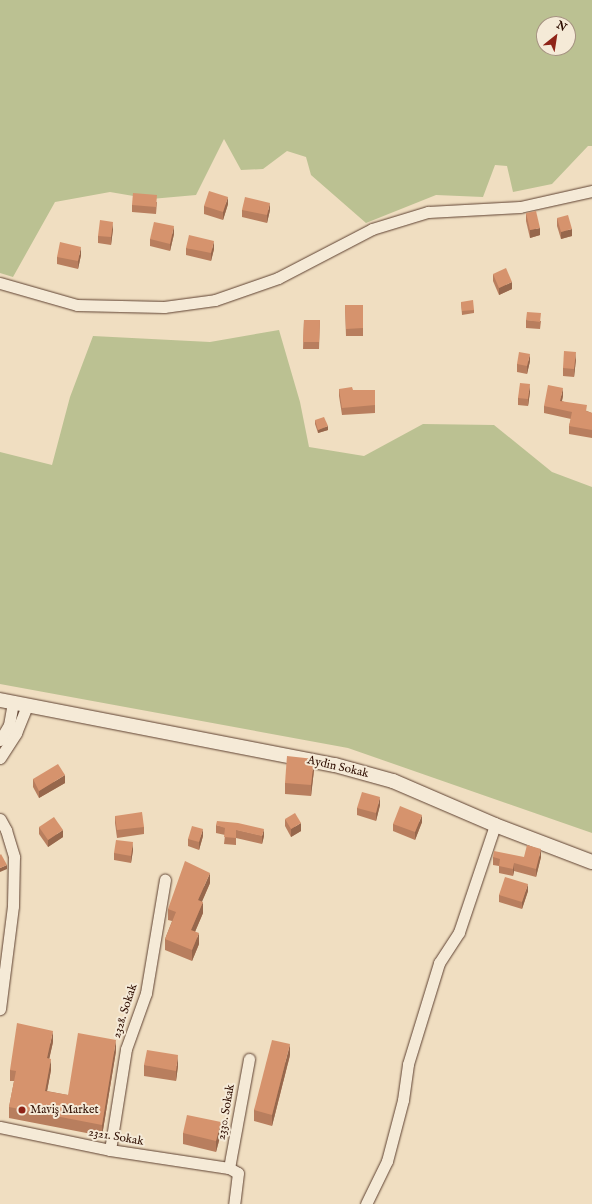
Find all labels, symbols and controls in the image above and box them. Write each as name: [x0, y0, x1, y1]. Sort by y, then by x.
north arrow: [536, 16, 576, 56]
text: N: [554, 18, 569, 35]
street label: Aydin Sokak: [306, 753, 370, 781]
street label: 2328. Sokak: [109, 982, 141, 1040]
street label: 2330. Sokak: [214, 1083, 238, 1141]
place label: Maviş Market: [30, 1103, 99, 1117]
marker: Maviş Market: [17, 1105, 27, 1115]
street label: 2321. Sokak: [87, 1125, 145, 1149]

